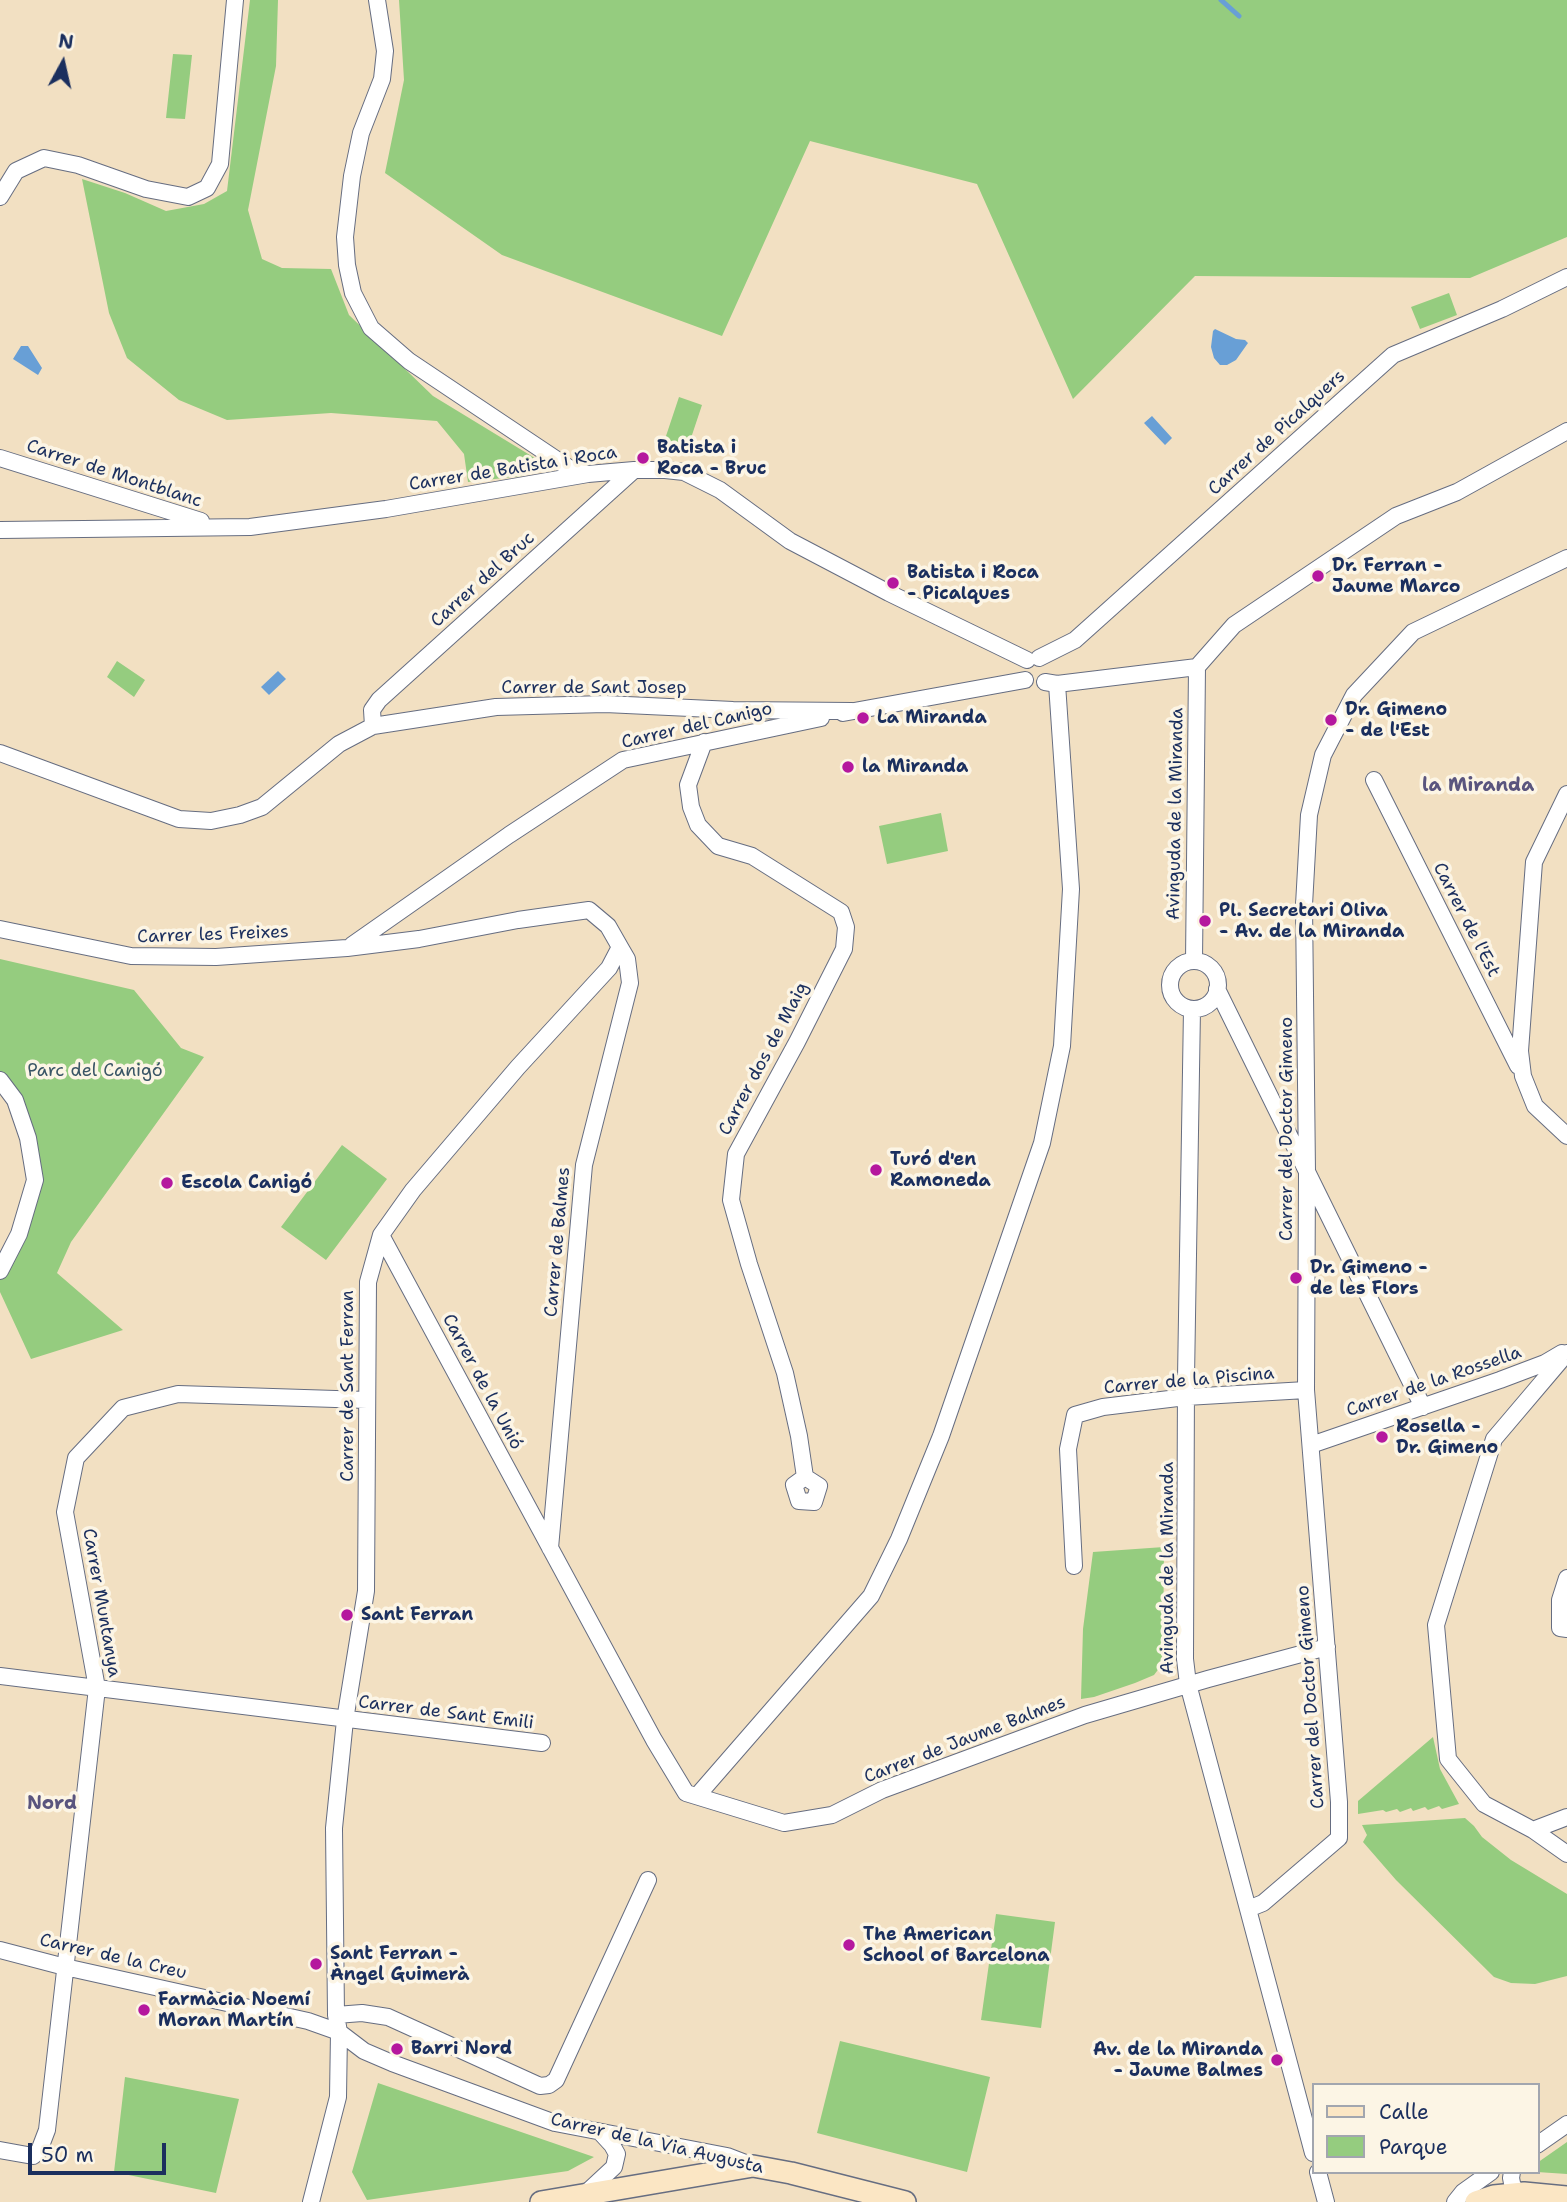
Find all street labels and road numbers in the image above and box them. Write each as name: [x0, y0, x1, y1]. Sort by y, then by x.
street label: Carrer de Picalquers: [1204, 366, 1350, 500]
street label: Carrer de Montblanc: [24, 435, 204, 513]
street label: Carrer de Batista i Roca: [408, 442, 618, 496]
street label: Carrer del Bruc: [427, 528, 539, 632]
street label: Carrer de Sant Josep: [501, 677, 687, 699]
street label: Carrer del Canigo: [620, 698, 774, 754]
street label: Avinguda de la Miranda: [1163, 708, 1189, 920]
street label: Carrer de l'Est: [1428, 859, 1504, 981]
street label: Carrer les Freixes: [137, 922, 289, 948]
street label: Carrer dos de Maig: [714, 979, 814, 1139]
street label: Carrer del Doctor Gimeno: [1276, 1017, 1298, 1241]
street label: Carrer de Balmes: [541, 1166, 575, 1318]
street label: Carrer de Sant Ferran: [337, 1290, 359, 1482]
street label: Carrer de la Unió: [437, 1311, 527, 1453]
street label: Carrer de la Rossella: [1344, 1342, 1524, 1422]
street label: Carrer de la Piscina: [1103, 1363, 1275, 1399]
street label: Avinguda de la Miranda: [1157, 1462, 1179, 1674]
street label: Carrer Muntanya: [77, 1527, 125, 1679]
street label: Carrer del Doctor Gimeno: [1292, 1584, 1330, 1810]
street label: Carrer de Sant Emili: [357, 1692, 535, 1734]
street label: Carrer de Jaume Balmes: [861, 1692, 1069, 1788]
street label: Carrer de la Creu: [37, 1930, 189, 1984]
street label: Carrer de la Via Augusta: [548, 2109, 766, 2179]

